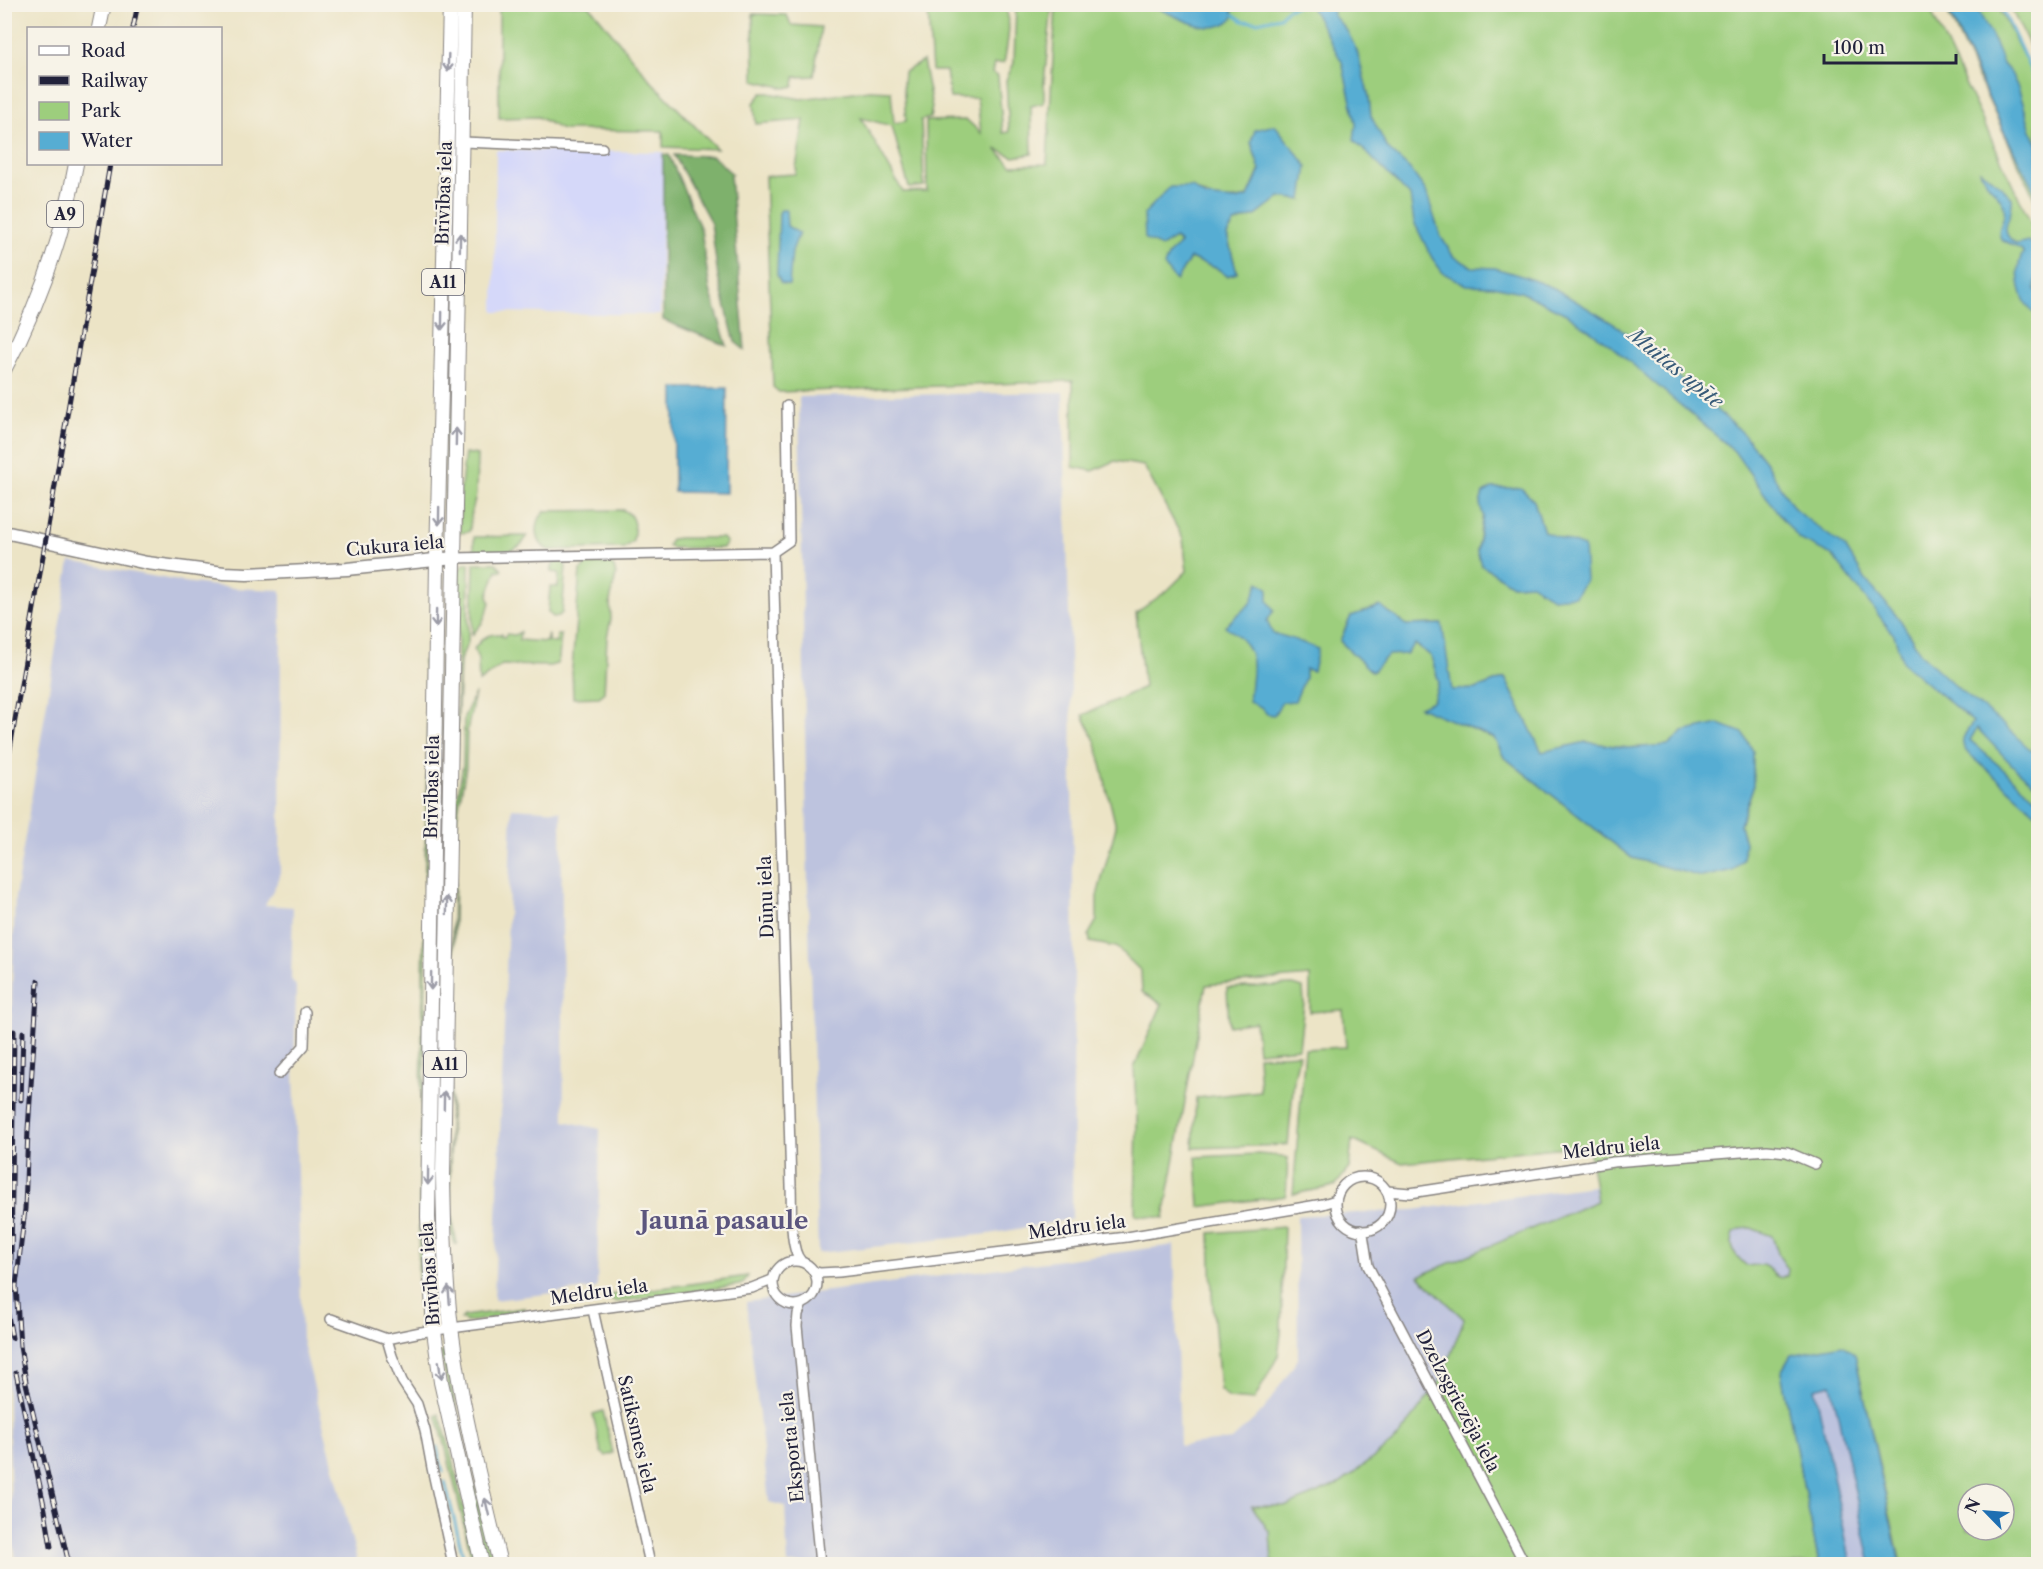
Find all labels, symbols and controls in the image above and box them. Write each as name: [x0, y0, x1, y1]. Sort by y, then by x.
legend: [27, 27, 222, 165]
scale bar: [1824, 27, 1956, 65]
text: 100 m: [1833, 37, 1885, 59]
text: Road: [81, 40, 126, 62]
one-way arrow: [442, 52, 454, 72]
text: Railway: [81, 70, 149, 92]
text: Park: [81, 100, 122, 122]
text: Water: [80, 130, 133, 152]
street label: Brīvības iela: [431, 140, 457, 245]
road number: A9: [47, 201, 83, 227]
one-way arrow: [455, 232, 466, 252]
road number: A11: [422, 269, 464, 295]
one-way arrow: [437, 310, 448, 330]
water label: Muitas upīte: [1622, 321, 1729, 414]
one-way arrow: [450, 427, 462, 447]
one-way arrow: [433, 505, 444, 525]
street label: Cukura iela: [345, 531, 445, 561]
one-way arrow: [430, 608, 442, 628]
street label: Brīvības iela: [420, 734, 444, 839]
street label: Dūņu iela: [754, 855, 778, 939]
one-way arrow: [442, 896, 453, 916]
one-way arrow: [426, 971, 437, 991]
road number: A11: [424, 1051, 466, 1077]
one-way arrow: [438, 1091, 450, 1111]
street label: Meldru iela: [1561, 1132, 1661, 1164]
one-way arrow: [422, 1166, 434, 1186]
district label: Jaunā pasaule: [636, 1206, 808, 1235]
street label: Meldru iela: [1027, 1210, 1127, 1244]
street label: Brīvības iela: [415, 1221, 445, 1327]
street label: Meldru iela: [549, 1274, 650, 1310]
one-way arrow: [443, 1286, 454, 1306]
street label: Dzelzsgriezēja iela: [1411, 1326, 1505, 1476]
one-way arrow: [434, 1360, 445, 1380]
street label: Satiksmes iela: [613, 1373, 661, 1495]
street label: Eksporta iela: [775, 1390, 809, 1503]
north arrow: [1956, 1482, 2016, 1542]
text: N: [1960, 1495, 1984, 1516]
one-way arrow: [480, 1498, 492, 1517]

